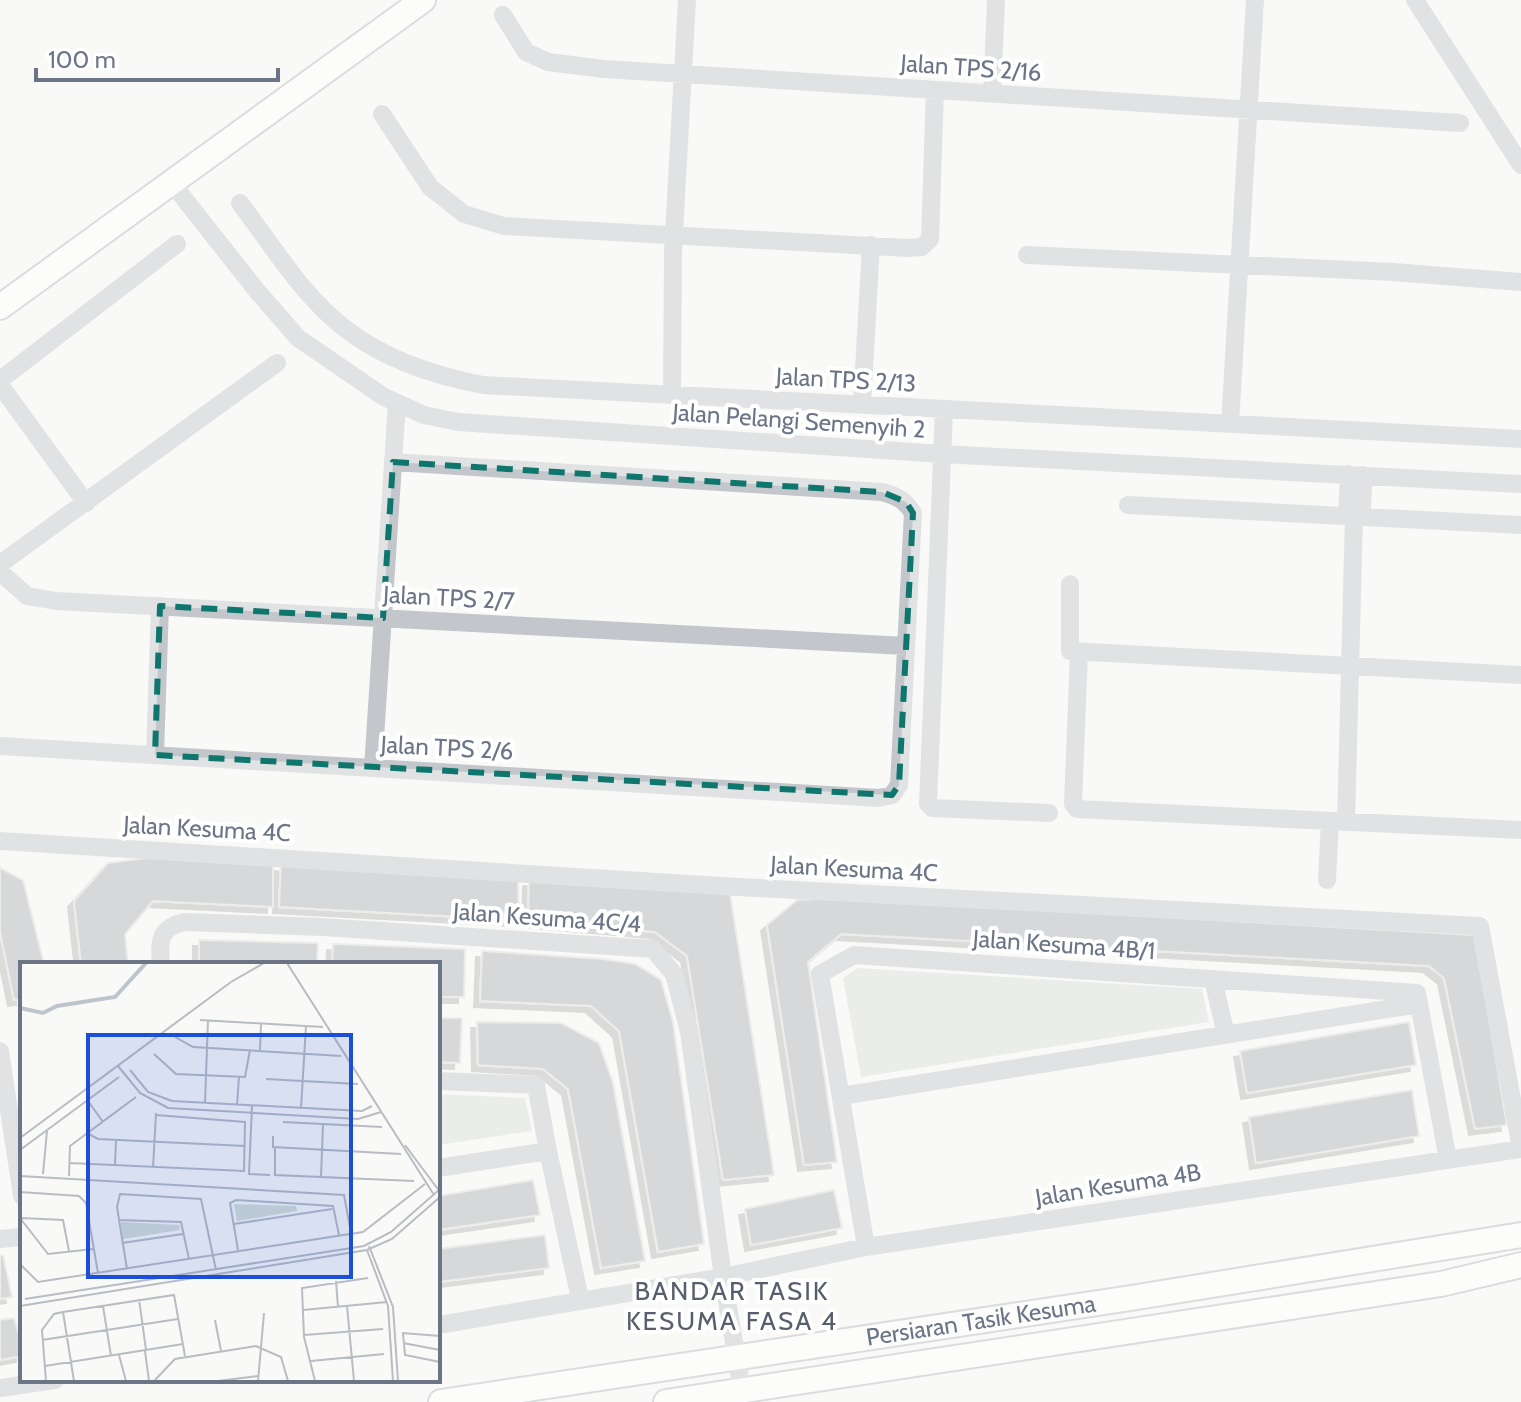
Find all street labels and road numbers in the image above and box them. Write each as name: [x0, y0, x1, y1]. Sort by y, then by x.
street label: Jalan TPS 2/16: [899, 48, 1042, 87]
street label: Jalan TPS 2/13: [774, 361, 917, 398]
street label: Jalan Pelangi Semenyih 2: [671, 397, 926, 444]
street label: Jalan TPS 2/7: [381, 580, 516, 615]
street label: Jalan TPS 2/6: [379, 729, 514, 765]
street label: Jalan Kesuma 4C: [122, 810, 291, 847]
street label: Jalan Kesuma 4C: [769, 850, 938, 887]
street label: Jalan Kesuma 4C/4: [451, 896, 642, 939]
street label: Jalan Kesuma 4B/1: [971, 924, 1156, 965]
street label: Jalan Kesuma 4B: [1032, 1157, 1203, 1212]
street label: Persiaran Tasik Kesuma: [864, 1288, 1098, 1352]

